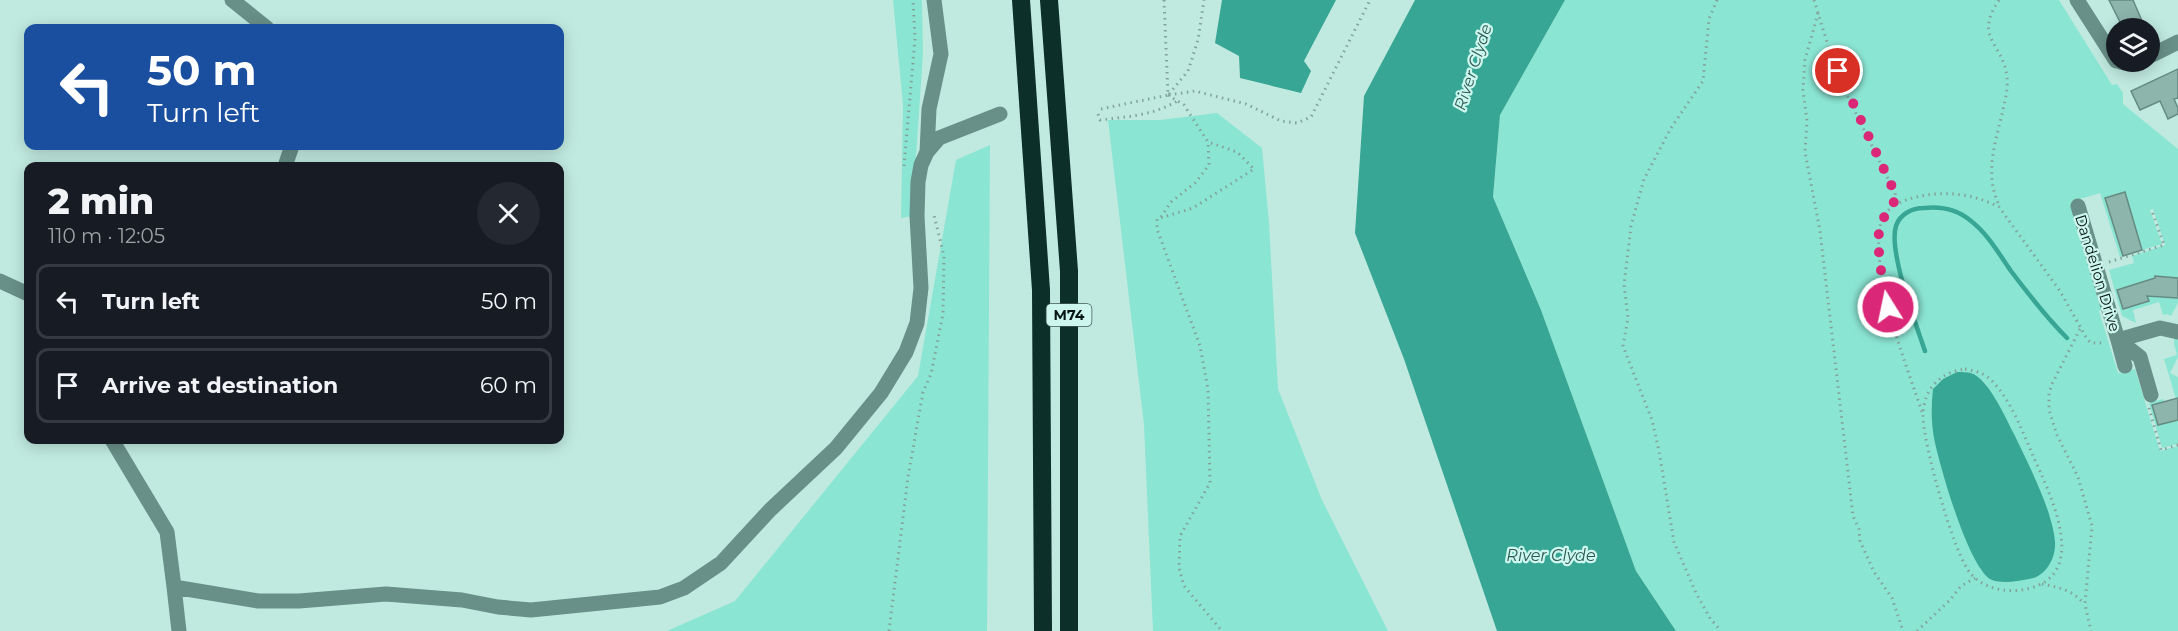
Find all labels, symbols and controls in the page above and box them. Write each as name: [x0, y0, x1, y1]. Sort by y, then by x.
map controls: [2106, 18, 2160, 72]
button: layers: [2106, 18, 2160, 72]
water label: River Clyde: [1450, 22, 1496, 112]
text: 50 m: [147, 44, 256, 96]
pin: [1812, 45, 1863, 96]
icon: left: [48, 48, 126, 126]
icon: arrive: [1821, 54, 1854, 87]
text: Turn left: [147, 96, 260, 129]
text: 2 min: [48, 179, 154, 223]
button: close: [477, 182, 540, 245]
street label: Dandelion Drive: [2071, 212, 2125, 334]
text: 110 m · 12:05: [48, 224, 165, 248]
position arrow: [1856, 275, 1920, 339]
icon: left: [51, 285, 84, 318]
text: Turn left: [102, 288, 200, 315]
text: 50 m: [481, 288, 537, 315]
road number: M74: [1046, 304, 1092, 326]
icon: arrive: [51, 369, 84, 402]
text: Arrive at destination: [102, 372, 338, 399]
text: 60 m: [480, 372, 537, 399]
water label: River Clyde: [1506, 546, 1596, 565]

